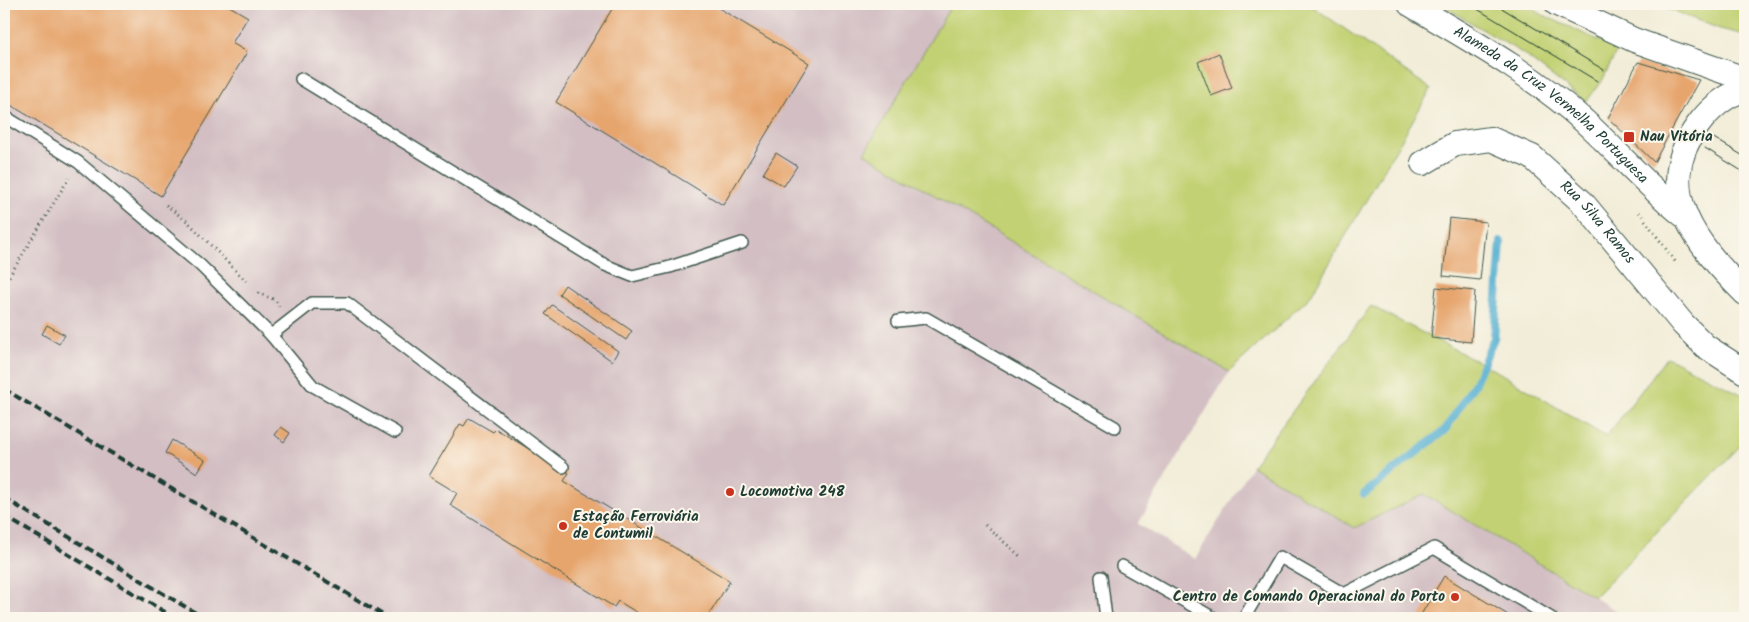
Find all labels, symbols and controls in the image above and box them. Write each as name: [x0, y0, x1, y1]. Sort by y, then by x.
street label: Alameda da Cruz Vermelha Portuguesa: [1448, 20, 1654, 190]
place label: Nau Vitória: [1640, 125, 1713, 149]
marker: Nau Vitória: [1622, 130, 1636, 144]
street label: Rua Silva Ramos: [1554, 175, 1641, 270]
place label: Locomotiva 248: [740, 480, 845, 504]
marker: Locomotiva 248: [724, 486, 736, 498]
place label: Estação Ferroviária de Contumil: [573, 505, 699, 546]
marker: Estação Ferroviária de Contumil: [557, 520, 569, 532]
place label: Centro de Comando Operacional do Porto: [1173, 585, 1445, 609]
marker: Centro de Comando Operacional do Porto: [1449, 591, 1461, 603]

